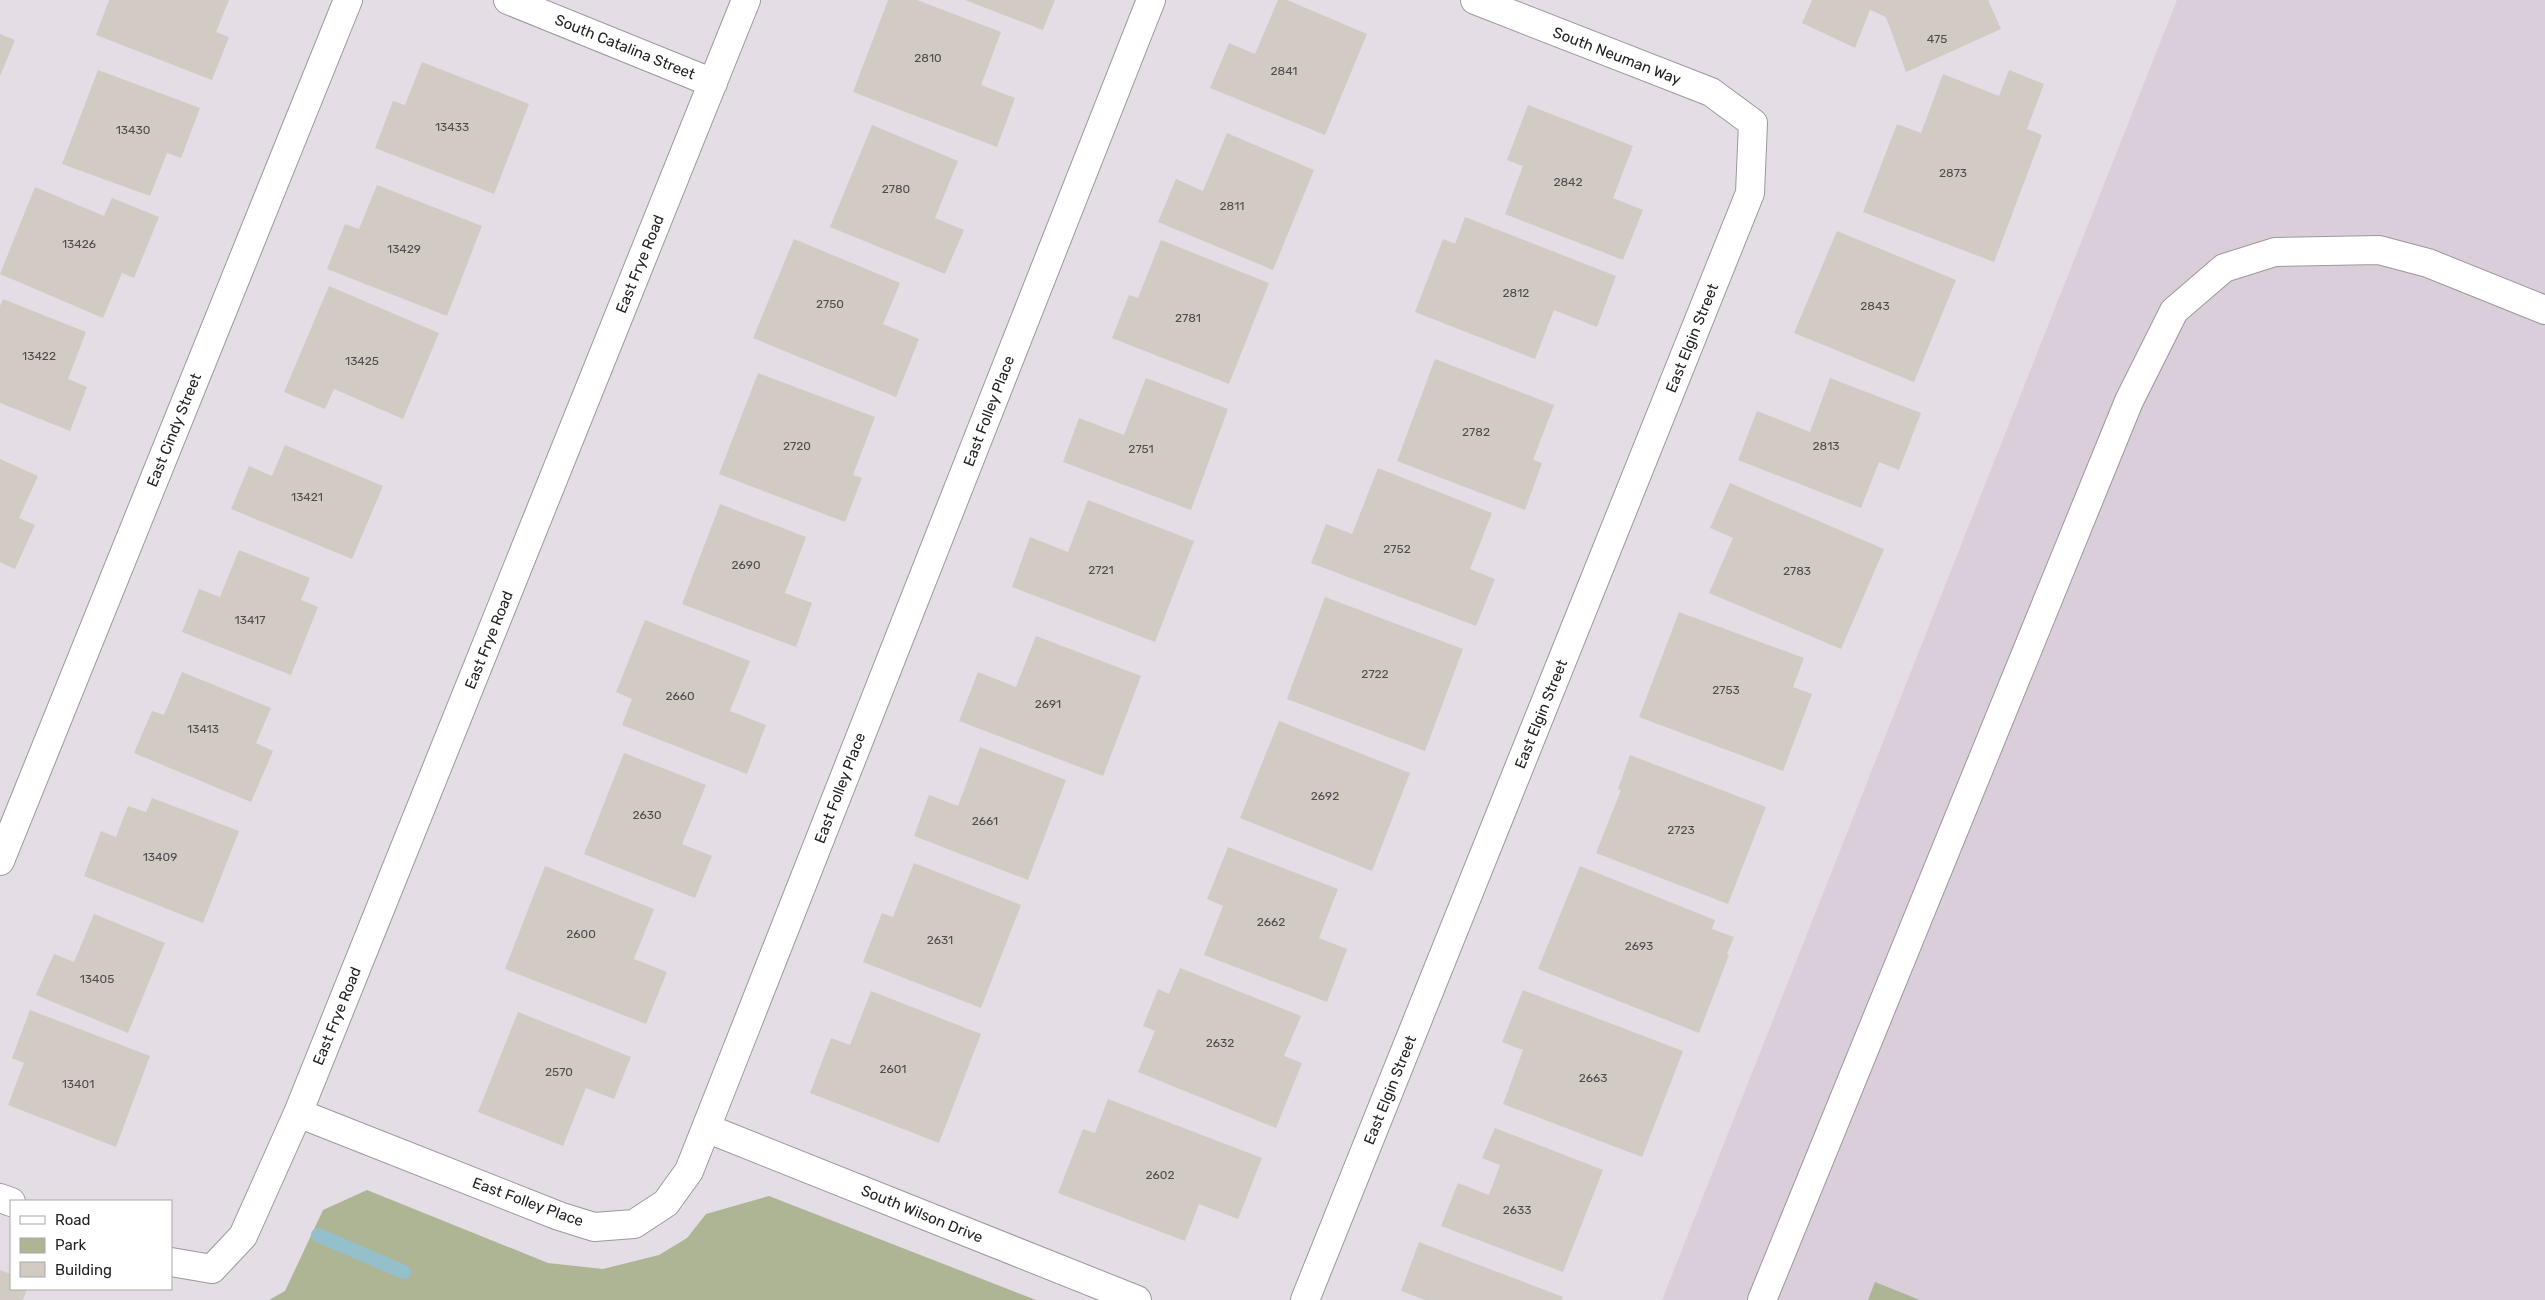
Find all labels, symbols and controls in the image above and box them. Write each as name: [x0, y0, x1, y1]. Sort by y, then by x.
street label: South Catalina Street: [552, 11, 698, 83]
street label: South Neuman Way: [1550, 23, 1684, 89]
house number: 475: [1927, 32, 1947, 46]
house number: 2810: [914, 51, 942, 65]
house number: 2841: [1270, 64, 1298, 78]
house number: 13433: [435, 120, 469, 134]
house number: 13430: [116, 123, 150, 137]
house number: 2873: [1939, 166, 1967, 180]
house number: 2842: [1553, 175, 1583, 189]
house number: 2780: [882, 182, 910, 196]
house number: 2811: [1220, 199, 1244, 213]
street label: East Frye Road: [612, 212, 668, 316]
house number: 13426: [62, 237, 96, 251]
house number: 13429: [387, 242, 421, 256]
street label: East Elgin Street: [1662, 281, 1722, 395]
house number: 2812: [1503, 286, 1529, 300]
house number: 2750: [816, 297, 844, 311]
house number: 2843: [1860, 299, 1890, 313]
house number: 2781: [1175, 311, 1201, 325]
house number: 13422: [22, 349, 56, 363]
street label: East Folley Place: [960, 353, 1018, 469]
house number: 13425: [345, 354, 379, 368]
street label: East Cindy Street: [143, 370, 205, 490]
house number: 2782: [1462, 425, 1490, 439]
house number: 2720: [783, 439, 811, 453]
house number: 2813: [1812, 439, 1840, 453]
house number: 2751: [1128, 442, 1154, 456]
house number: 13421: [291, 490, 323, 504]
house number: 2752: [1383, 542, 1411, 556]
house number: 2690: [731, 558, 761, 572]
house number: 2721: [1088, 563, 1114, 577]
house number: 2783: [1783, 564, 1811, 578]
street label: East Frye Road: [461, 588, 517, 692]
house number: 13417: [235, 613, 265, 627]
street label: East Elgin Street: [1511, 657, 1571, 771]
house number: 2722: [1361, 667, 1389, 681]
house number: 2753: [1712, 683, 1740, 697]
house number: 2660: [665, 689, 695, 703]
house number: 2691: [1035, 697, 1061, 711]
house number: 13413: [187, 722, 219, 736]
street label: East Folley Place: [811, 730, 869, 846]
house number: 2692: [1311, 789, 1339, 803]
house number: 2630: [632, 808, 662, 822]
house number: 2661: [972, 814, 998, 828]
house number: 2723: [1667, 823, 1695, 837]
house number: 13409: [143, 850, 177, 864]
house number: 2662: [1257, 915, 1285, 929]
house number: 2600: [566, 927, 596, 941]
house number: 2631: [927, 933, 953, 947]
house number: 2693: [1625, 939, 1653, 953]
street label: East Frye Road: [309, 964, 365, 1068]
house number: 13405: [80, 972, 114, 986]
street label: East Elgin Street: [1360, 1033, 1420, 1147]
house number: 2632: [1206, 1036, 1234, 1050]
house number: 2601: [879, 1062, 907, 1076]
house number: 2570: [545, 1065, 573, 1079]
house number: 2663: [1579, 1071, 1607, 1085]
house number: 13401: [62, 1077, 94, 1091]
house number: 2602: [1146, 1168, 1174, 1182]
street label: East Folley Place: [470, 1174, 586, 1230]
street label: South Wilson Drive: [858, 1181, 986, 1247]
legend: [10, 1200, 172, 1290]
house number: 2633: [1503, 1203, 1531, 1217]
text: Road: [55, 1211, 91, 1229]
text: Park: [55, 1236, 86, 1254]
text: Building: [55, 1261, 112, 1279]

